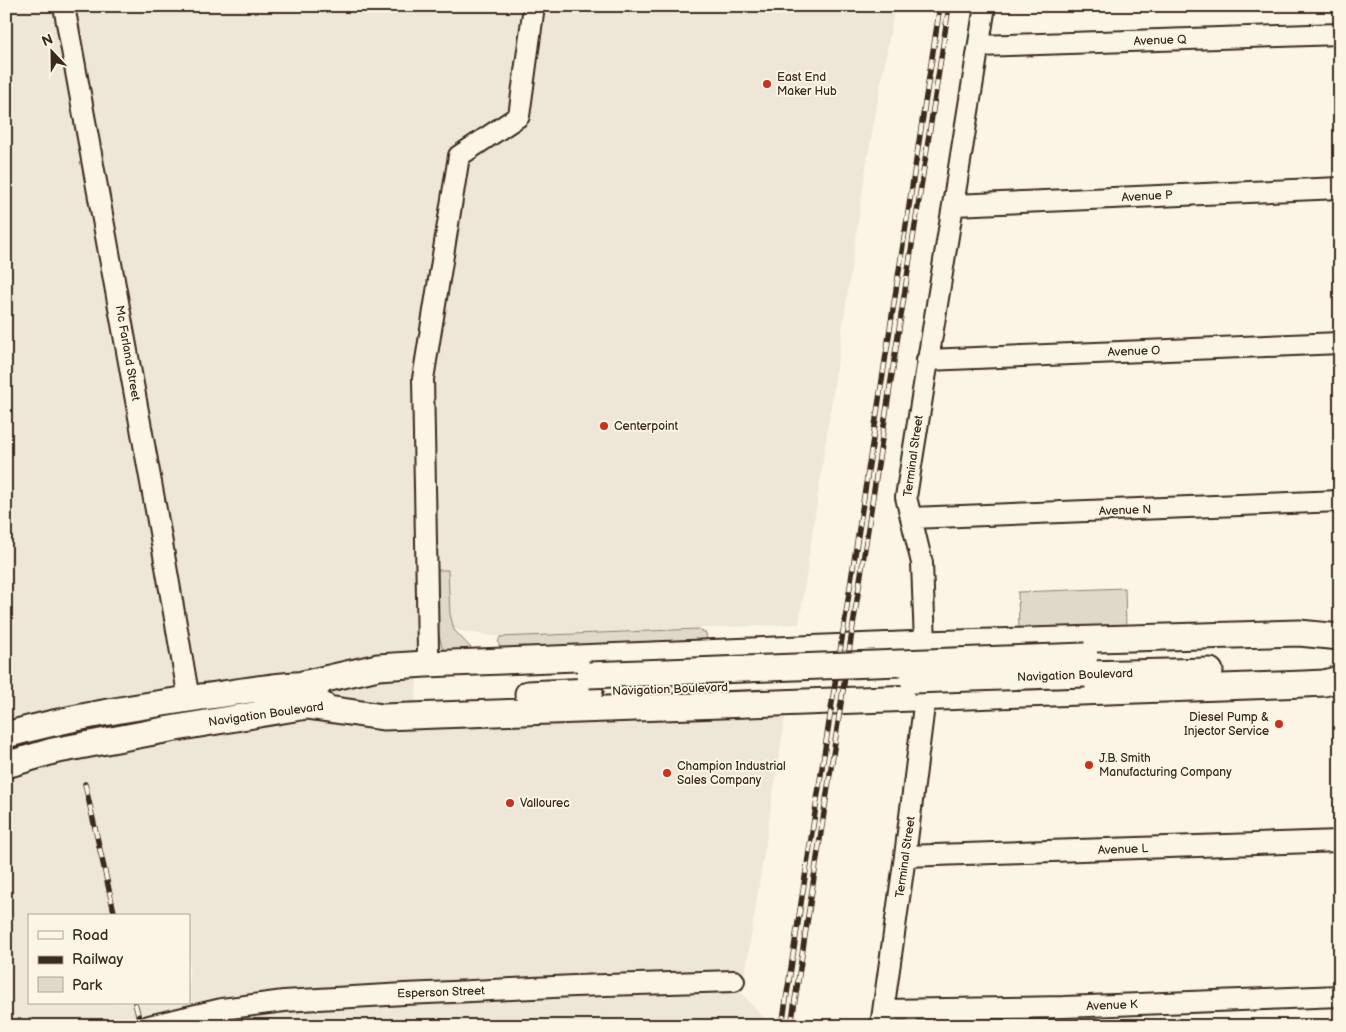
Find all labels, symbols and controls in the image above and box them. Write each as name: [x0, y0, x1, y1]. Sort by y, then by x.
north arrow: [28, 28, 78, 78]
text: N: [39, 31, 55, 50]
street label: Avenue Q: [1133, 32, 1187, 49]
place label: East End Maker Hub: [777, 70, 837, 99]
marker: East End Maker Hub: [761, 78, 773, 90]
street label: Avenue P: [1121, 188, 1173, 205]
street label: Mc Farland Street: [112, 304, 143, 402]
street label: Avenue O: [1107, 343, 1161, 360]
street label: Terminal Street: [900, 414, 927, 498]
place label: Centerpoint: [614, 419, 679, 434]
marker: Centerpoint: [598, 420, 610, 432]
street label: Avenue N: [1098, 502, 1152, 519]
street label: Navigation Boulevard: [1017, 666, 1133, 685]
street label: Navigation Boulevard: [612, 680, 728, 699]
street label: Navigation Boulevard: [208, 699, 325, 730]
place label: Diesel Pump & Injector Service: [1184, 710, 1269, 739]
marker: Diesel Pump & Injector Service: [1273, 718, 1285, 730]
place label: J.B. Smith Manufacturing Company: [1099, 751, 1232, 780]
place label: Champion Industrial Sales Company: [677, 759, 786, 788]
marker: J.B. Smith Manufacturing Company: [1083, 759, 1095, 771]
marker: Champion Industrial Sales Company: [661, 767, 673, 779]
place label: Vallourec: [520, 796, 570, 811]
marker: Vallourec: [504, 797, 516, 809]
street label: Terminal Street: [892, 815, 919, 899]
street label: Avenue L: [1098, 841, 1149, 858]
legend: [28, 914, 190, 1004]
text: Road: [72, 926, 108, 945]
text: Railway: [72, 950, 123, 969]
text: Park: [72, 976, 103, 995]
street label: Esperson Street: [397, 983, 485, 1002]
street label: Avenue K: [1086, 997, 1138, 1014]

